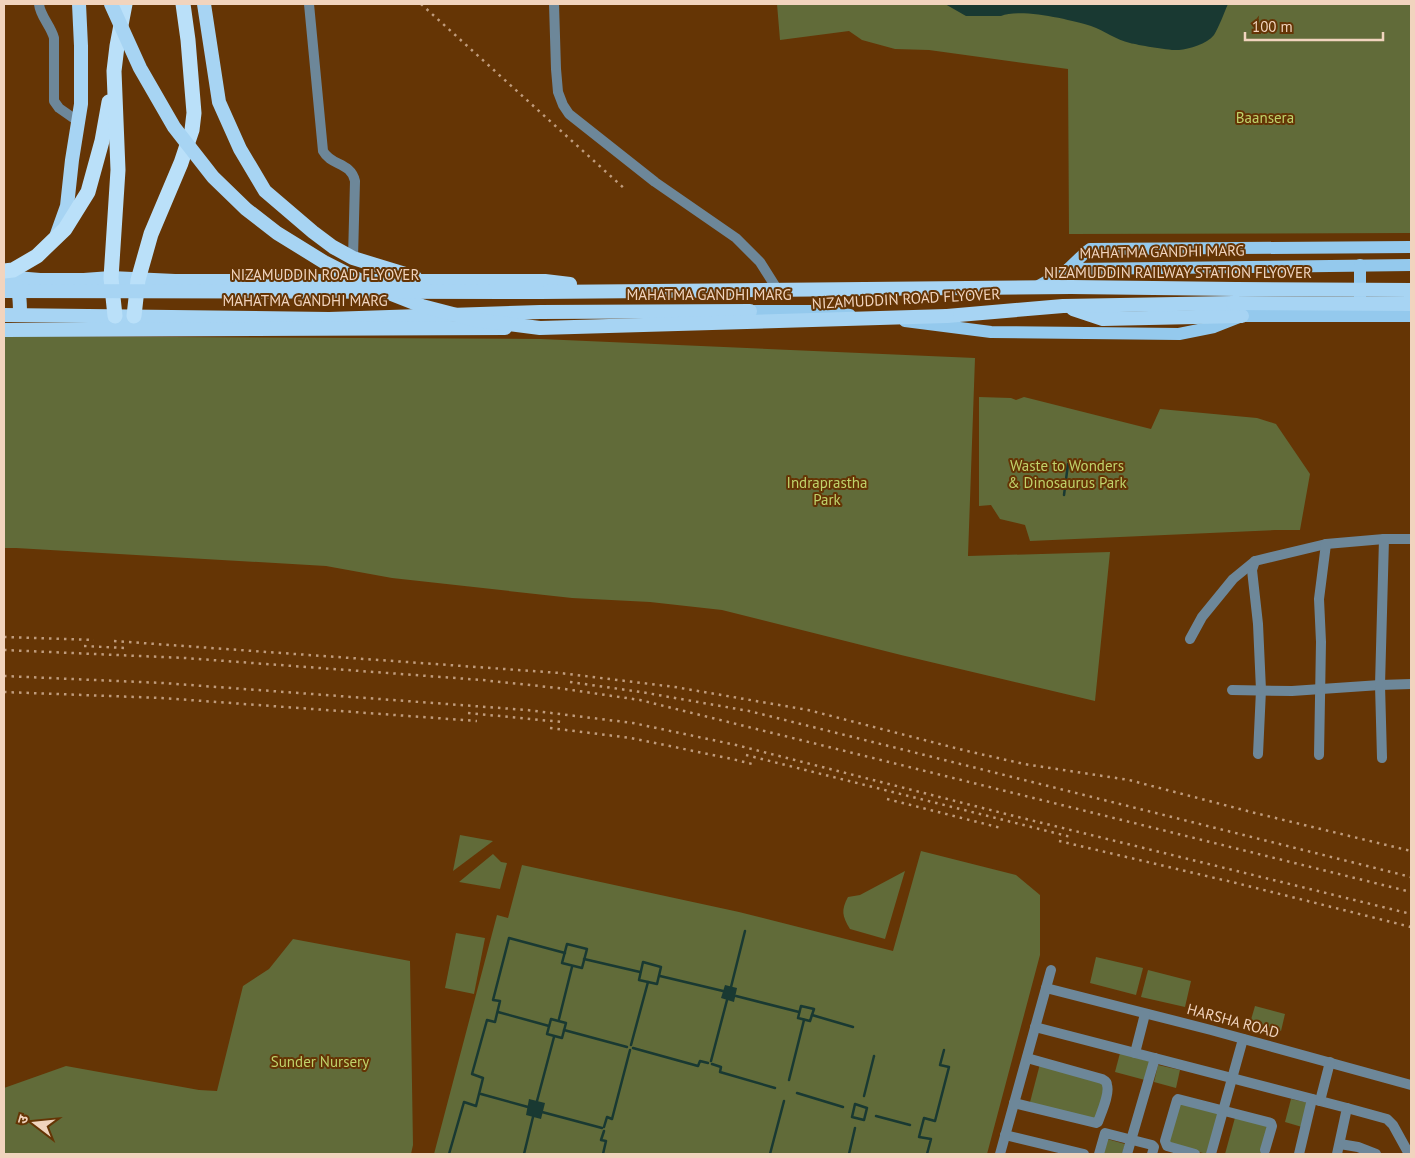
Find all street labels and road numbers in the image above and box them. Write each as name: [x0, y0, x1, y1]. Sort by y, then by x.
street label: MAHATMA GANDHI MARG: [1079, 241, 1245, 262]
street label: NIZAMUDDIN RAILWAY STATION FLYOVER: [1044, 263, 1312, 282]
street label: NIZAMUDDIN ROAD FLYOVER: [231, 265, 419, 284]
street label: NIZAMUDDIN ROAD FLYOVER: [811, 284, 1001, 313]
street label: MAHATMA GANDHI MARG: [626, 285, 792, 304]
street label: MAHATMA GANDHI MARG: [222, 291, 388, 310]
street label: HARSHA ROAD: [1185, 999, 1281, 1042]

